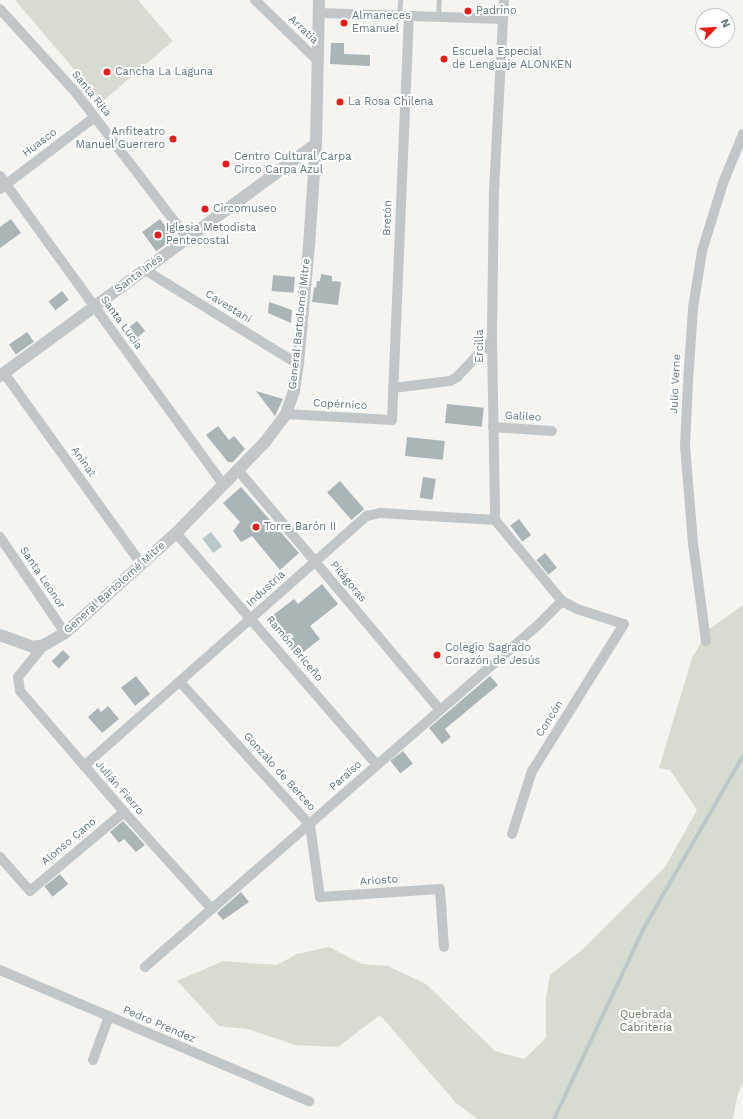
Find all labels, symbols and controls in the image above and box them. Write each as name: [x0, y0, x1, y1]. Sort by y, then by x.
place label: Padrino: [476, 4, 517, 18]
marker: Padrino: [463, 6, 473, 16]
north arrow: [695, 8, 735, 48]
place label: Almaneces Emanuel: [352, 10, 411, 36]
street label: Arratia: [285, 13, 321, 47]
text: N: [718, 17, 733, 30]
marker: Almaneces Emanuel: [339, 18, 349, 28]
place label: Escuela Especial de Lenguaje ALONKEN: [452, 46, 573, 72]
marker: Escuela Especial de Lenguaje ALONKEN: [439, 54, 449, 64]
place label: Cancha La Laguna: [115, 65, 214, 79]
marker: Cancha La Laguna: [102, 67, 112, 77]
street label: Santa Rita: [68, 68, 114, 120]
place label: La Rosa Chilena: [348, 95, 434, 109]
marker: La Rosa Chilena: [335, 97, 345, 107]
street label: Huasco: [20, 126, 60, 160]
place label: Anfiteatro Manuel Guerrero: [75, 126, 165, 152]
marker: Anfiteatro Manuel Guerrero: [168, 134, 178, 144]
place label: Centro Cultural Carpa Circo Carpa Azul: [234, 151, 352, 177]
marker: Centro Cultural Carpa Circo Carpa Azul: [221, 159, 231, 169]
street label: Bretón: [381, 200, 395, 236]
place label: Circomuseo: [213, 202, 277, 216]
marker: Circomuseo: [200, 204, 210, 214]
place label: Iglesia Metodista Pentecostal: [166, 222, 257, 248]
marker: Iglesia Metodista Pentecostal: [153, 230, 163, 240]
street label: Santa Inés: [112, 252, 166, 296]
street label: General Bartolomé Mitre: [287, 258, 313, 390]
street label: Cavestani: [202, 288, 254, 326]
street label: Santa Lucía: [97, 294, 145, 352]
street label: Ercilla: [473, 329, 487, 363]
street label: Julio Verne: [668, 354, 684, 414]
street label: Copérnico: [313, 397, 367, 413]
street label: Galileo: [504, 409, 542, 425]
street label: Aninat: [68, 444, 98, 480]
place label: Torre Barón II: [264, 520, 336, 534]
marker: Torre Barón II: [251, 522, 261, 532]
street label: General Bartolomé Mitre: [62, 539, 168, 637]
street label: Santa Leonor: [16, 545, 68, 611]
street label: Pitágoras: [327, 559, 369, 605]
street label: Industria: [244, 568, 288, 610]
street label: Ramón Briceño: [263, 613, 325, 685]
place label: Colegio Sagrado Corazón de Jesús: [445, 642, 541, 668]
marker: Colegio Sagrado Corazón de Jesús: [432, 650, 442, 660]
street label: Concón: [534, 698, 566, 740]
street label: Gonzalo de Berceo: [240, 730, 318, 814]
street label: Julián Fierro: [92, 758, 146, 818]
street label: Paraíso: [327, 758, 365, 794]
street label: Alonso Cano: [39, 815, 99, 869]
street label: Ariosto: [359, 873, 399, 889]
street label: Pedro Prendez: [121, 1004, 197, 1046]
park label: Quebrada Cabritería: [620, 1009, 672, 1035]

